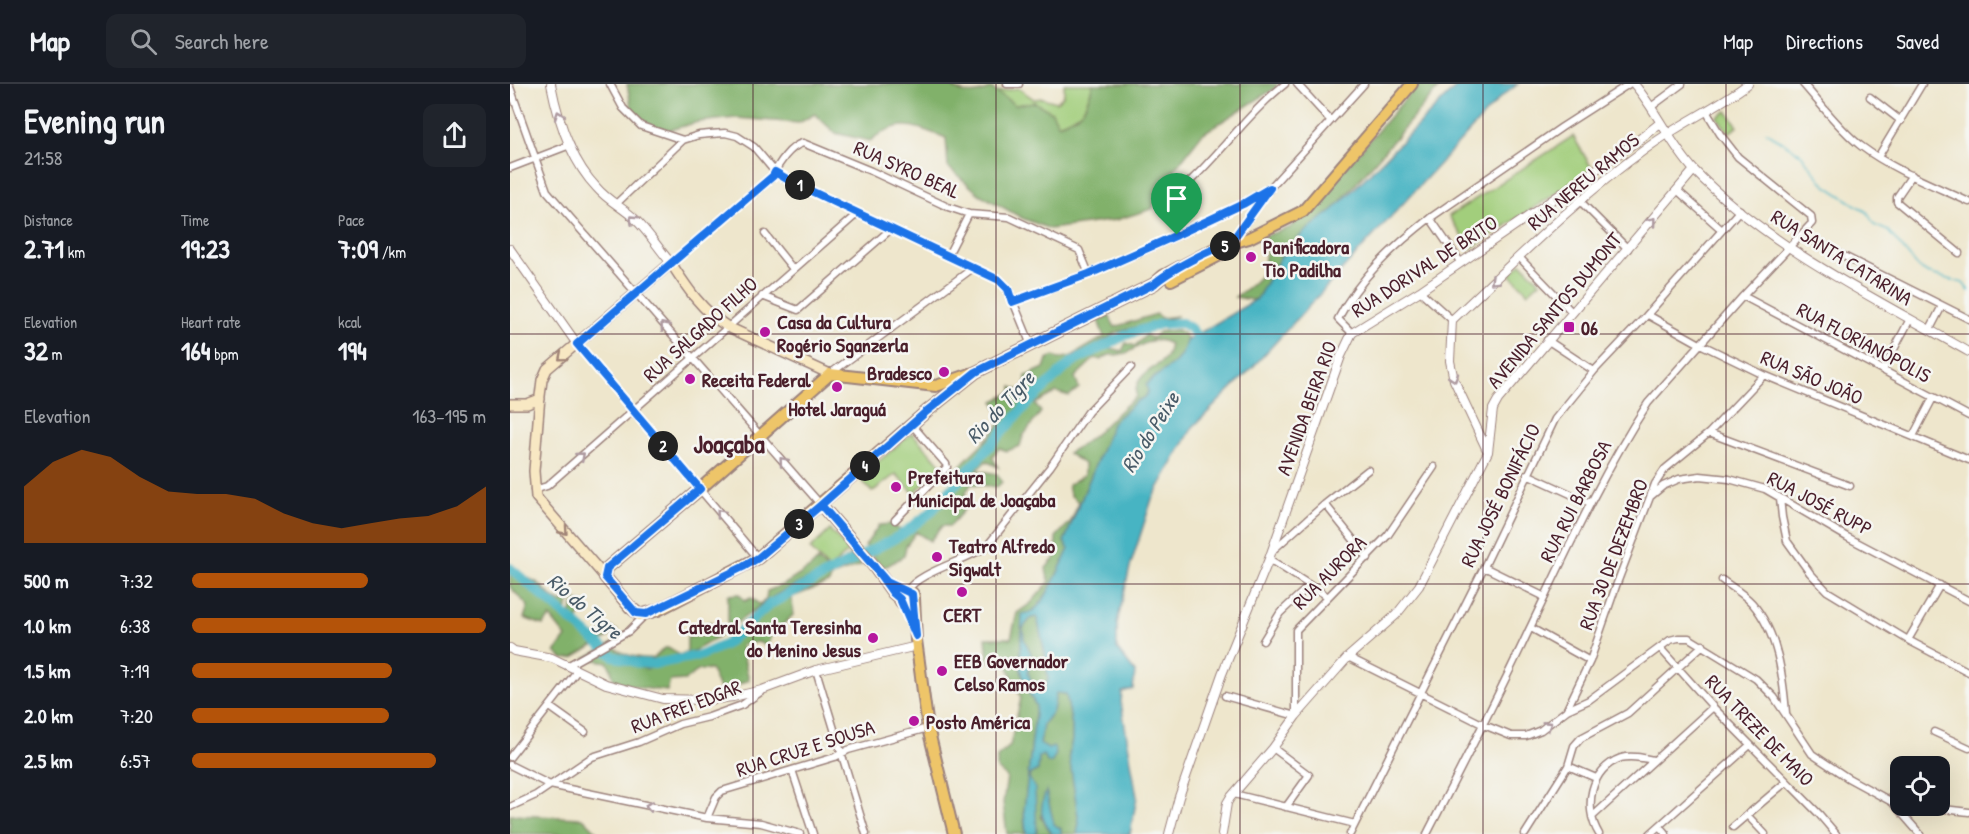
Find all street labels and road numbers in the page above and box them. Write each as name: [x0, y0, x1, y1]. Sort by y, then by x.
street label: RUA NEREU RAMOS: [1521, 126, 1645, 236]
street label: RUA SYRO BEAL: [850, 134, 964, 204]
street label: RUA SANTA CATARINA: [1766, 203, 1918, 311]
street label: RUA DORIVAL DE BRITO: [1346, 209, 1502, 323]
street label: AVENIDA SANTOS DUMONT: [1481, 226, 1628, 394]
street label: RUA SALGADO FILHO: [637, 270, 763, 388]
street label: RUA FLORIANÓPOLIS: [1792, 295, 1936, 389]
street label: AVENIDA BEIRA RIO: [1269, 337, 1343, 479]
street label: RUA SÃO JOÃO: [1757, 343, 1867, 411]
street label: RUA JOSÉ BONIFÁCIO: [1454, 419, 1546, 571]
street label: RUA RUI BARBOSA: [1533, 435, 1617, 566]
street label: RUA JOSÉ RUPP: [1763, 464, 1877, 542]
street label: RUA 30 DE DEZEMBRO: [1572, 475, 1654, 633]
street label: RUA AURORA: [1286, 529, 1372, 615]
street label: RUA TREZE DE MAIO: [1700, 668, 1820, 792]
street label: RUA FREI EDGAR: [627, 673, 745, 739]
street label: RUA CRUZ E SOUSA: [732, 713, 878, 783]

